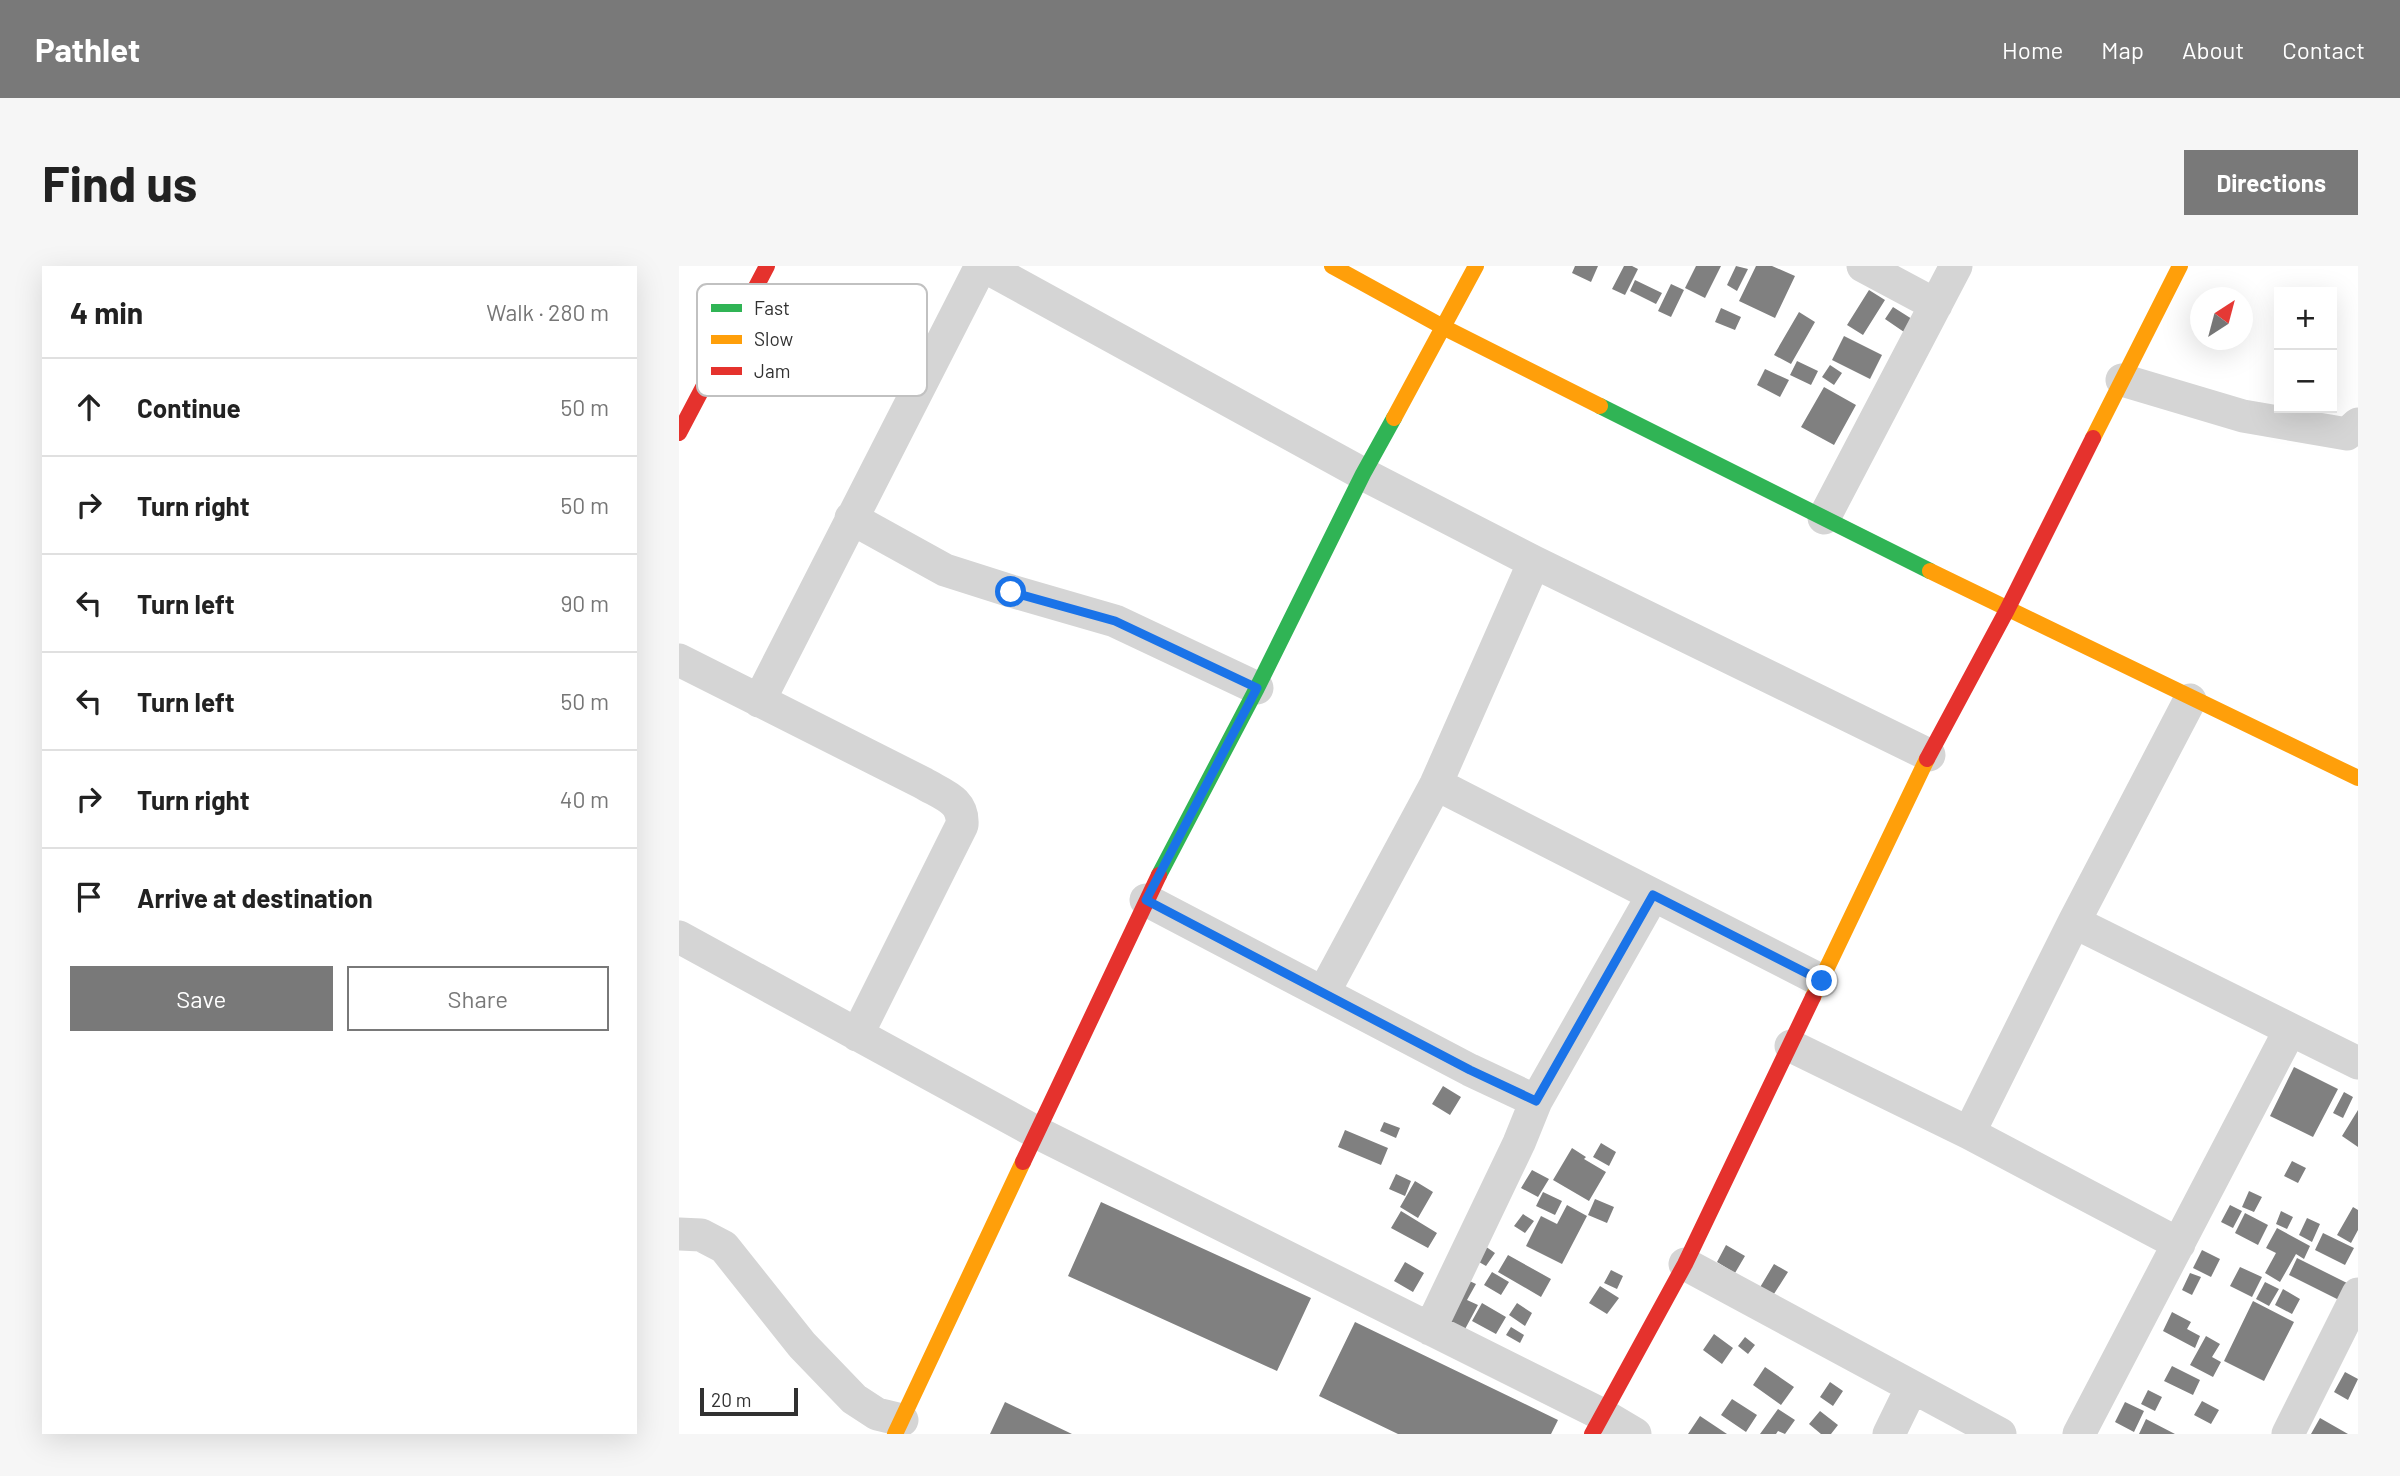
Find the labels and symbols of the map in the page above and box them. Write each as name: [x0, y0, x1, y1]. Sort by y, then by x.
legend: [697, 284, 927, 396]
north arrow: [2190, 287, 2253, 350]
text: Fast: [754, 296, 790, 319]
text: Slow: [754, 327, 793, 350]
text: Jam: [754, 359, 790, 382]
route start: [995, 576, 1026, 607]
route end: [1806, 965, 1837, 996]
scale bar: [700, 1385, 798, 1417]

